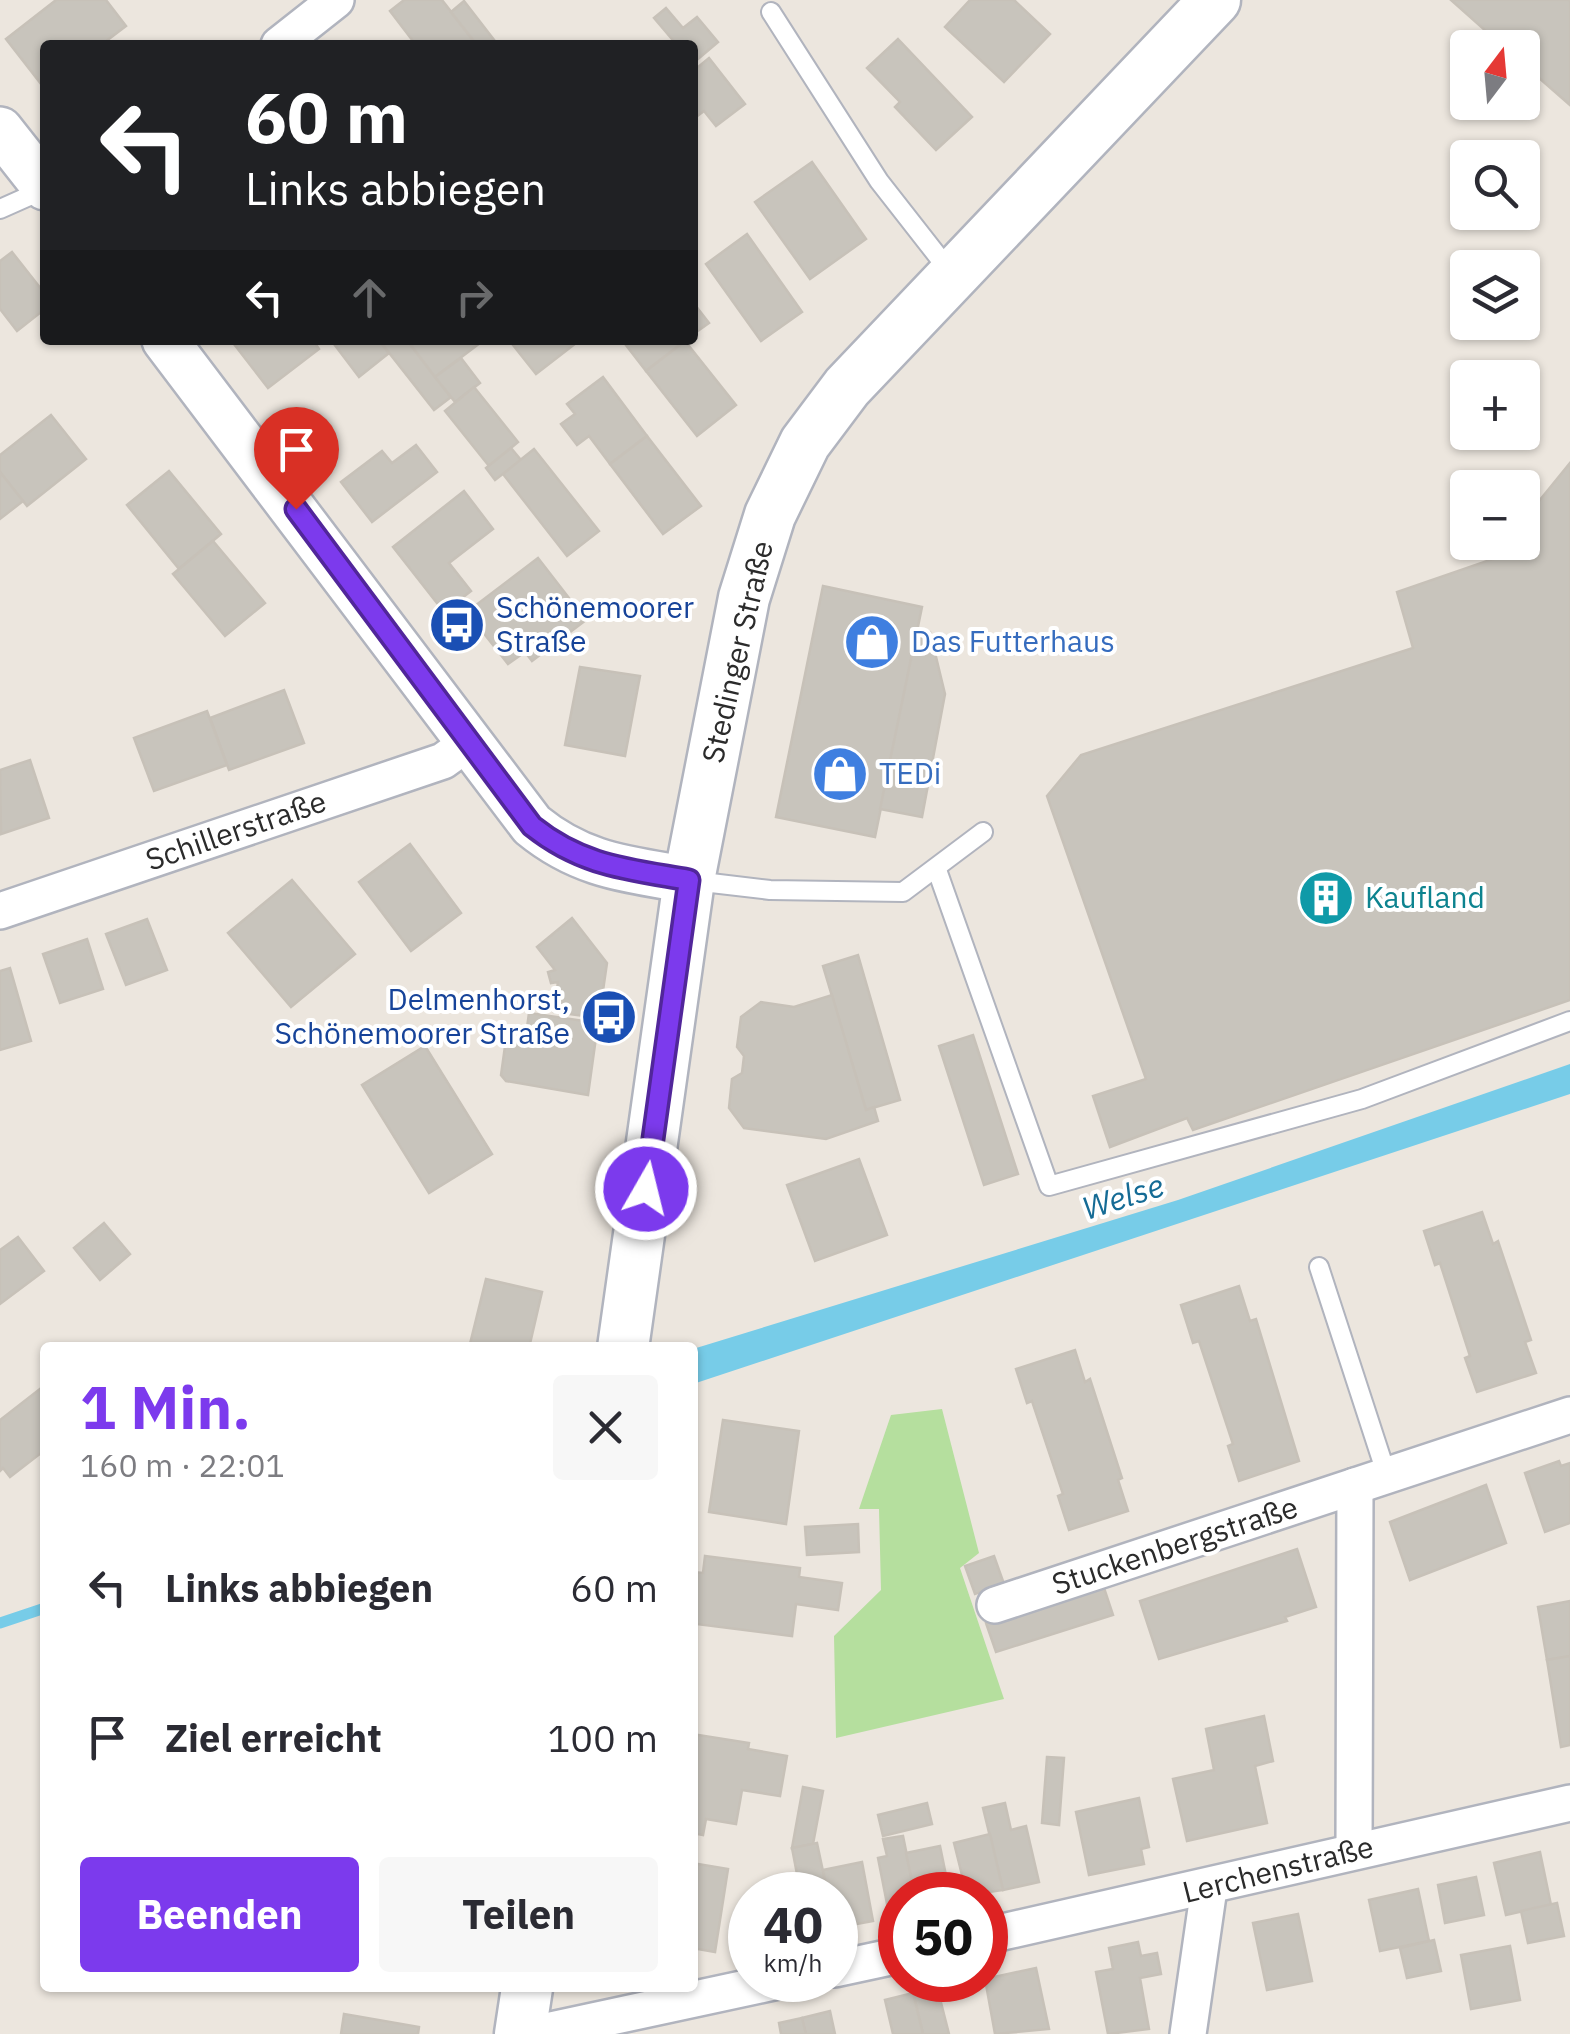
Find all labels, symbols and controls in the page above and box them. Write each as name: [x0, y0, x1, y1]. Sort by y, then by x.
north arrow: [1450, 30, 1540, 120]
map controls: [1450, 30, 1540, 560]
text: 60 m: [245, 71, 408, 162]
icon: left: [80, 80, 210, 210]
button: search: [1450, 140, 1540, 230]
text: Links abbiegen: [245, 159, 546, 217]
button: layers: [1450, 250, 1540, 340]
icon: left: [237, 270, 292, 325]
icon: ahead: [342, 270, 397, 325]
icon: right: [447, 270, 502, 325]
button: +: [1450, 360, 1540, 450]
pin: [254, 407, 339, 510]
icon: arrive: [269, 422, 324, 477]
button: −: [1450, 470, 1540, 560]
street label: Stedinger Straße: [692, 537, 781, 767]
place label: Schönemoorer Straße: [496, 587, 694, 660]
bus stop icon: Schönemoorer Straße: [427, 595, 487, 655]
shop icon: Das Futterhaus: [842, 612, 902, 672]
place label: Das Futterhaus: [911, 621, 1115, 660]
shop icon: TEDi: [810, 744, 870, 804]
place label: TEDi: [879, 753, 941, 792]
street label: Schillerstraße: [140, 781, 331, 879]
building icon: Kaufland: [1296, 868, 1356, 928]
place label: Kaufland: [1365, 877, 1485, 916]
place label: Delmenhorst, Schönemoorer Straße: [274, 979, 570, 1052]
bus stop icon: Delmenhorst, Schönemoorer Straße: [579, 987, 639, 1047]
position arrow: [594, 1137, 698, 1241]
water label: Welse: [1077, 1163, 1169, 1229]
text: 1 Min.: [80, 1367, 251, 1446]
button: close: [553, 1375, 658, 1480]
text: 160 m · 22:01: [80, 1444, 285, 1486]
street label: Stuckenbergstraße: [1047, 1486, 1303, 1603]
icon: left: [80, 1560, 135, 1615]
text: Links abbiegen: [165, 1563, 433, 1612]
text: 60 m: [570, 1563, 658, 1612]
icon: arrive: [80, 1710, 135, 1765]
text: Ziel erreicht: [165, 1713, 382, 1762]
text: 100 m: [547, 1713, 658, 1762]
street label: Lerchenstraße: [1178, 1826, 1377, 1911]
button: Beenden: [80, 1857, 359, 1972]
button: Teilen: [379, 1857, 658, 1972]
speed limit sign: 50: [878, 1872, 1008, 2002]
text: 40: [763, 1892, 823, 1957]
text: km/h: [764, 1946, 822, 1979]

